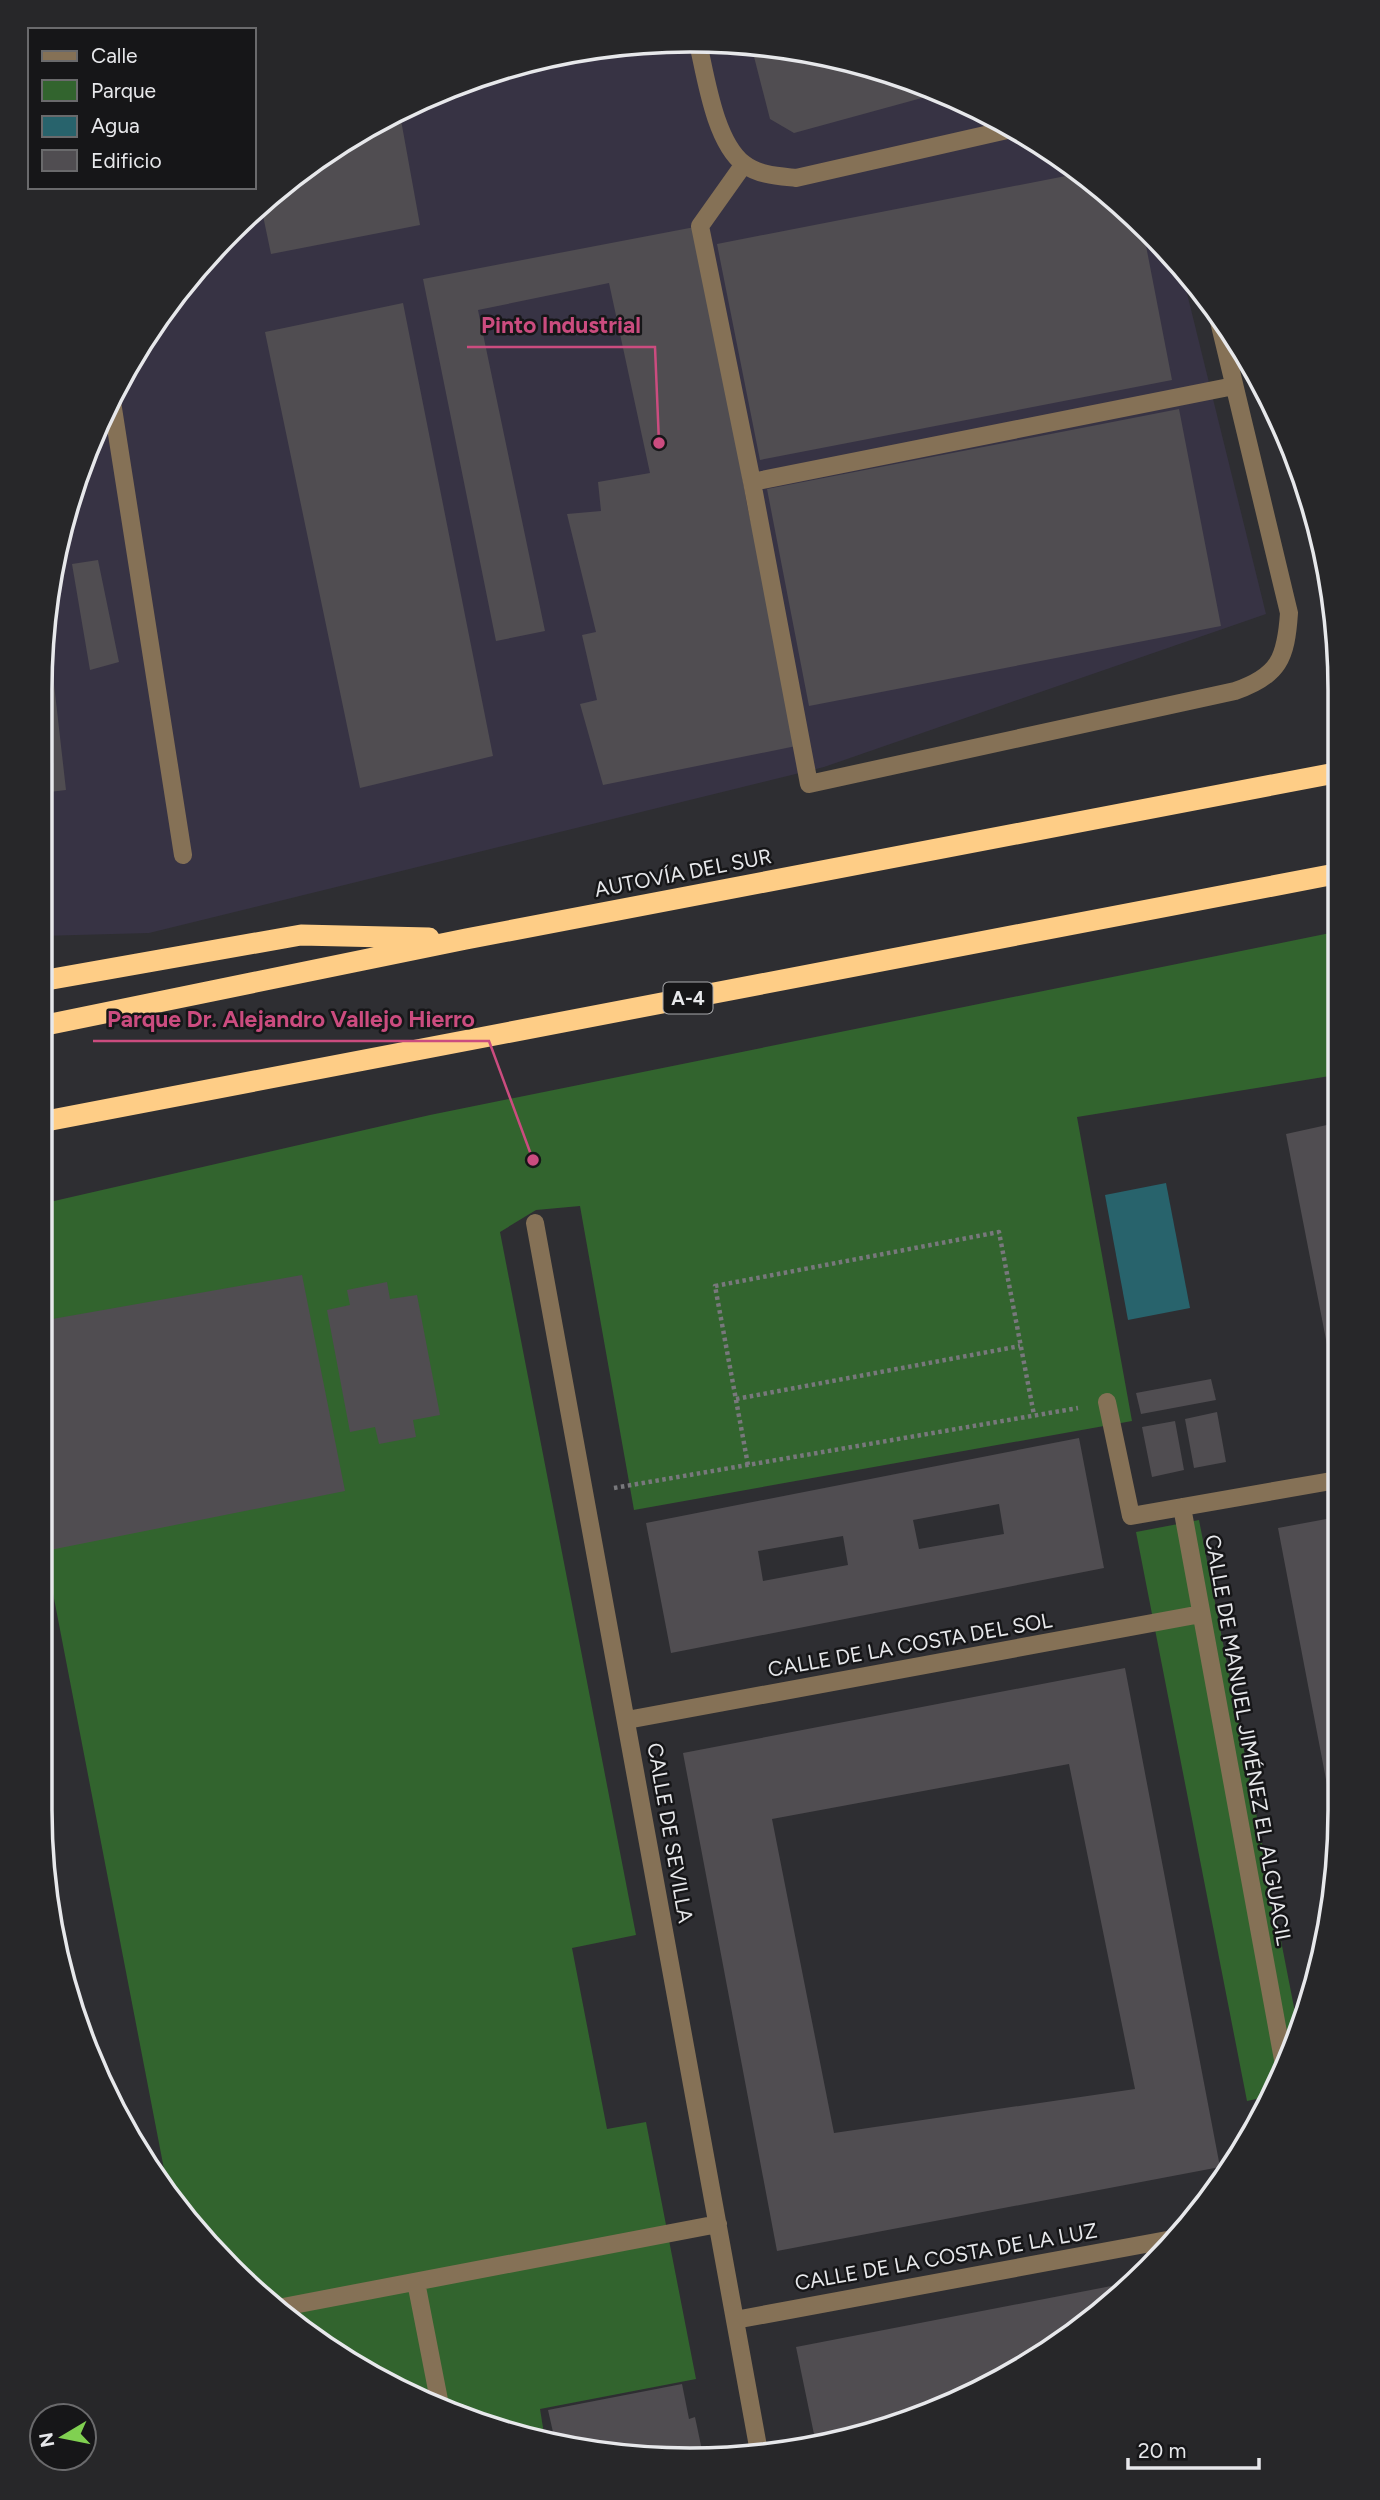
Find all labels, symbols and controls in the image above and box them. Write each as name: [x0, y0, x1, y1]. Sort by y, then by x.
legend: [28, 28, 256, 189]
text: Calle: [91, 43, 138, 68]
text: Parque: [91, 78, 156, 103]
text: Agua: [91, 113, 140, 138]
text: Edificio: [91, 148, 162, 173]
callout: Pinto Industrial: [467, 303, 655, 347]
text: Pinto Industrial: [481, 311, 641, 339]
street label: AUTOVÍA DEL SUR: [592, 843, 774, 902]
road number: A-4: [664, 982, 712, 1014]
callout: Parque Dr. Alejandro Vallejo Hierro: [93, 997, 489, 1041]
text: Parque Dr. Alejandro Vallejo Hierro: [107, 1005, 475, 1033]
street label: CALLE DE MANUEL JIMÉNEZ EL ALGUACIL: [1200, 1533, 1297, 1947]
street label: CALLE DE LA COSTA DEL SOL: [766, 1607, 1054, 1682]
street label: CALLE DE SEVILLA: [642, 1741, 699, 1925]
street label: CALLE DE LA COSTA DE LA LUZ: [793, 2218, 1099, 2295]
north arrow: [28, 2402, 98, 2472]
scale bar: [1128, 2426, 1259, 2470]
text: N: [34, 2431, 59, 2449]
text: 20 m: [1138, 2438, 1186, 2463]

